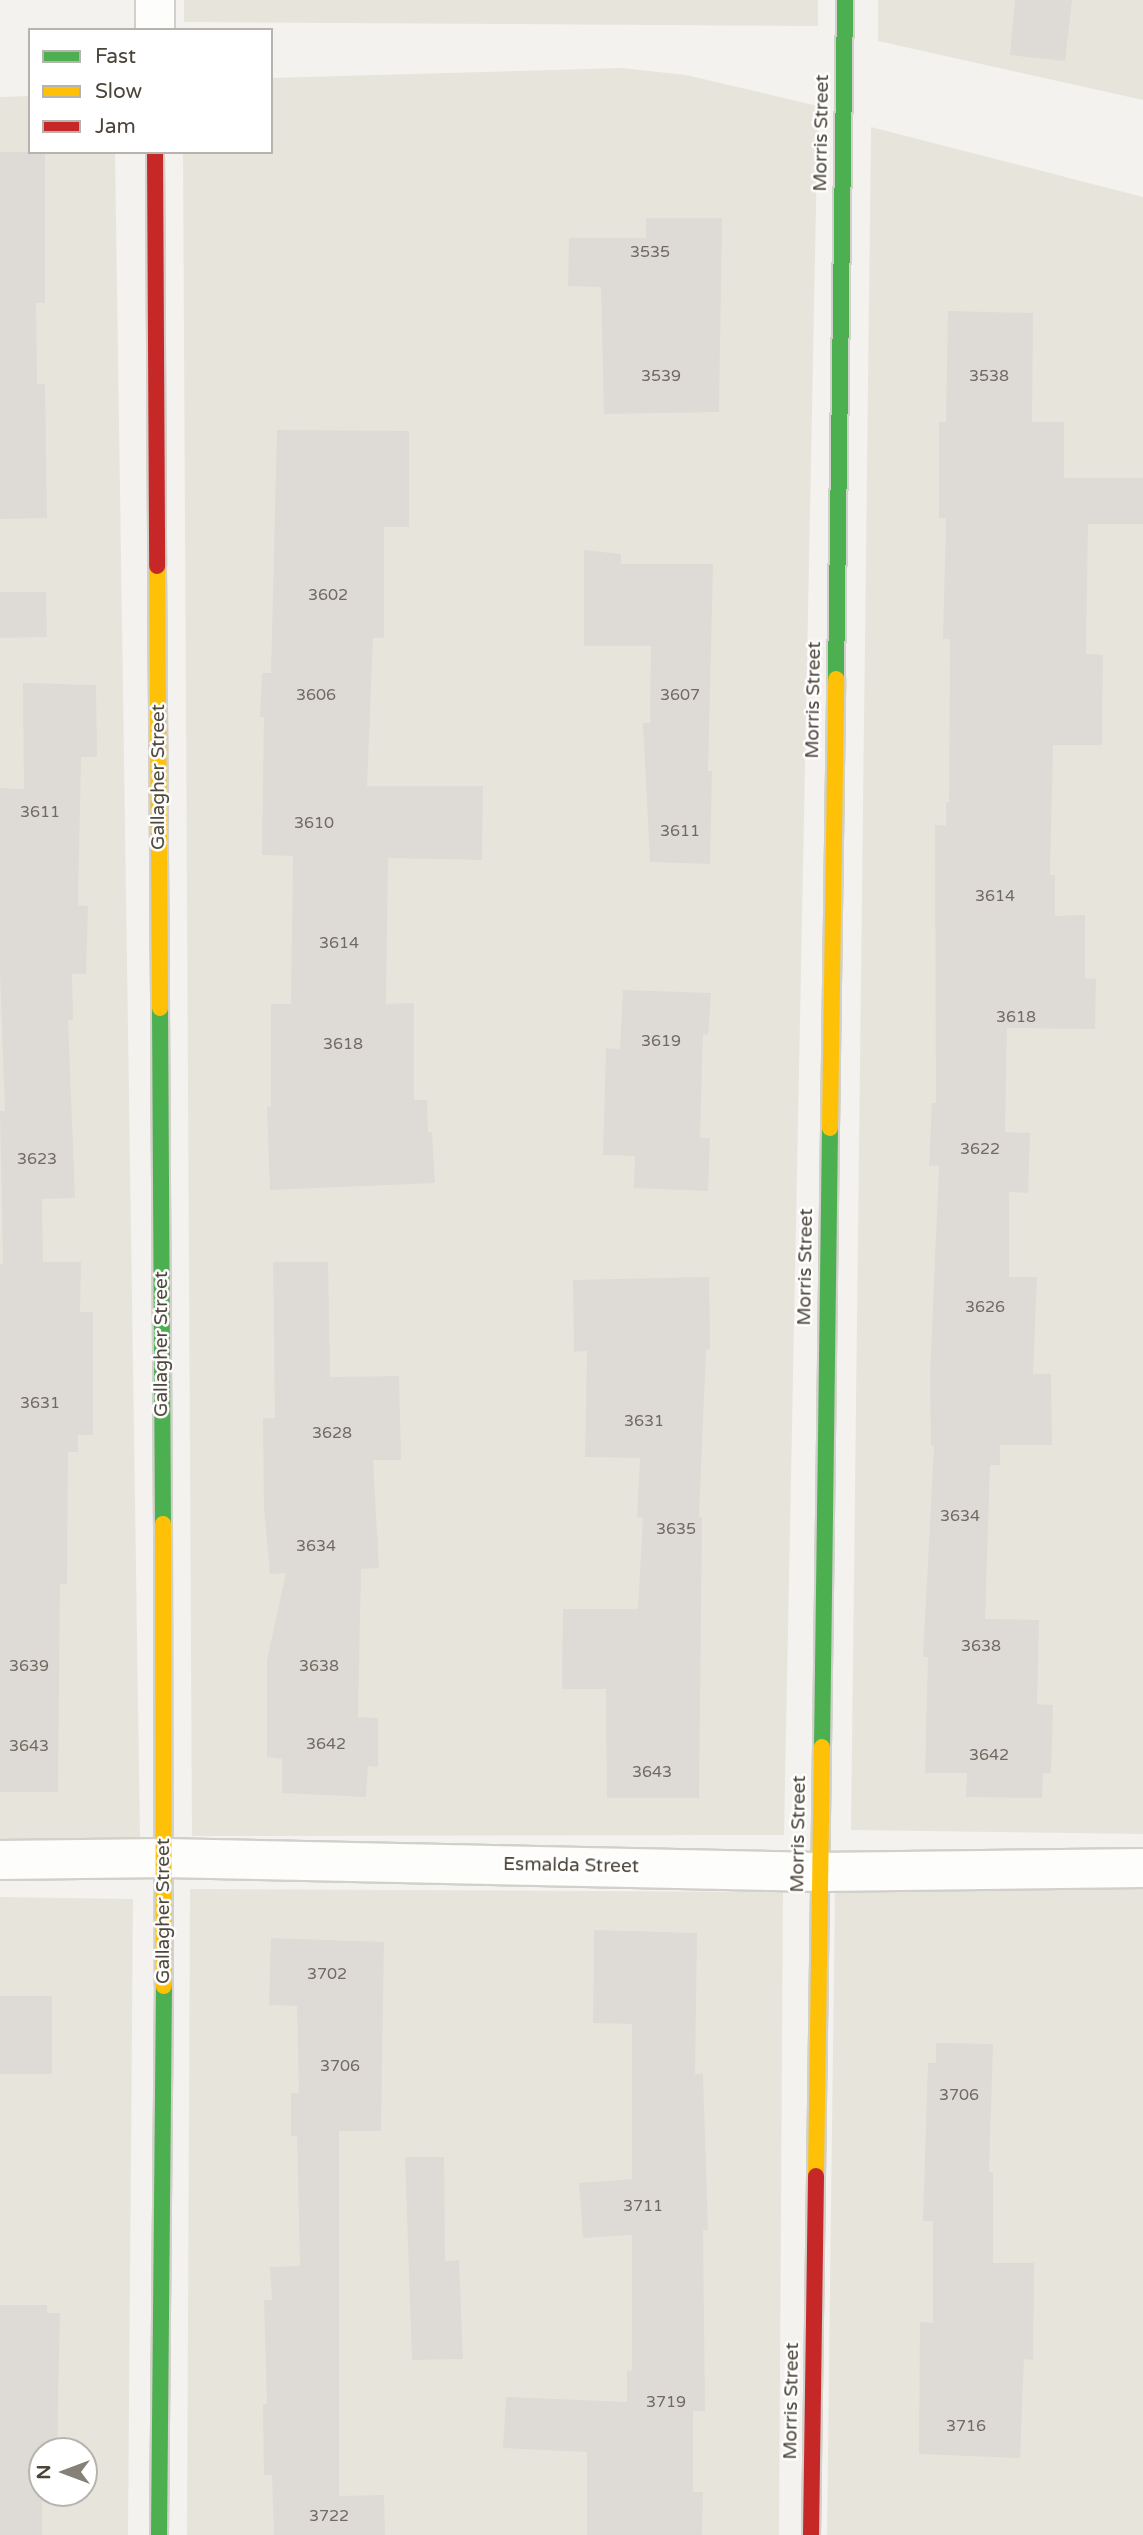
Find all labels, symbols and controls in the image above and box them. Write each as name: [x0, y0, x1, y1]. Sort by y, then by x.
legend: [28, 28, 273, 154]
text: Fast: [95, 44, 136, 69]
street label: Morris Street: [810, 74, 834, 192]
text: Slow: [95, 79, 142, 104]
text: Jam: [95, 114, 136, 139]
house number: 3535: [630, 242, 670, 262]
house number: 3539: [641, 366, 681, 386]
house number: 3538: [969, 366, 1009, 386]
house number: 3602: [308, 585, 348, 605]
street label: Morris Street: [802, 641, 826, 759]
house number: 3606: [296, 685, 336, 705]
house number: 3607: [660, 685, 700, 705]
street label: Gallagher Street: [148, 704, 170, 850]
house number: 3611: [20, 802, 60, 822]
house number: 3610: [294, 813, 334, 833]
house number: 3611: [660, 821, 700, 841]
house number: 3614: [975, 886, 1015, 906]
house number: 3614: [319, 933, 359, 953]
house number: 3618: [996, 1007, 1036, 1027]
house number: 3619: [641, 1031, 681, 1051]
house number: 3618: [323, 1034, 363, 1054]
house number: 3622: [960, 1139, 1000, 1159]
house number: 3623: [17, 1149, 57, 1169]
street label: Morris Street: [794, 1208, 818, 1326]
street label: Gallagher Street: [151, 1271, 173, 1417]
house number: 3626: [965, 1297, 1005, 1317]
house number: 3631: [20, 1393, 60, 1413]
house number: 3631: [624, 1411, 664, 1431]
house number: 3628: [312, 1423, 352, 1443]
house number: 3634: [940, 1506, 980, 1526]
house number: 3635: [656, 1519, 696, 1539]
house number: 3634: [296, 1536, 336, 1556]
house number: 3638: [961, 1636, 1001, 1656]
house number: 3639: [9, 1656, 49, 1676]
house number: 3638: [299, 1656, 339, 1676]
house number: 3642: [306, 1734, 346, 1754]
house number: 3643: [9, 1736, 49, 1756]
house number: 3642: [969, 1745, 1009, 1765]
house number: 3643: [632, 1762, 672, 1782]
street label: Morris Street: [787, 1775, 811, 1893]
street label: Gallagher Street: [153, 1838, 175, 1984]
street label: Esmalda Street: [503, 1853, 639, 1879]
house number: 3702: [307, 1964, 347, 1984]
house number: 3706: [320, 2056, 360, 2076]
house number: 3706: [939, 2085, 979, 2105]
house number: 3711: [623, 2196, 663, 2216]
street label: Morris Street: [780, 2342, 804, 2460]
house number: 3719: [646, 2392, 686, 2412]
house number: 3716: [946, 2416, 986, 2436]
north arrow: [28, 2437, 98, 2507]
text: N: [33, 2464, 55, 2480]
house number: 3722: [309, 2506, 349, 2526]

